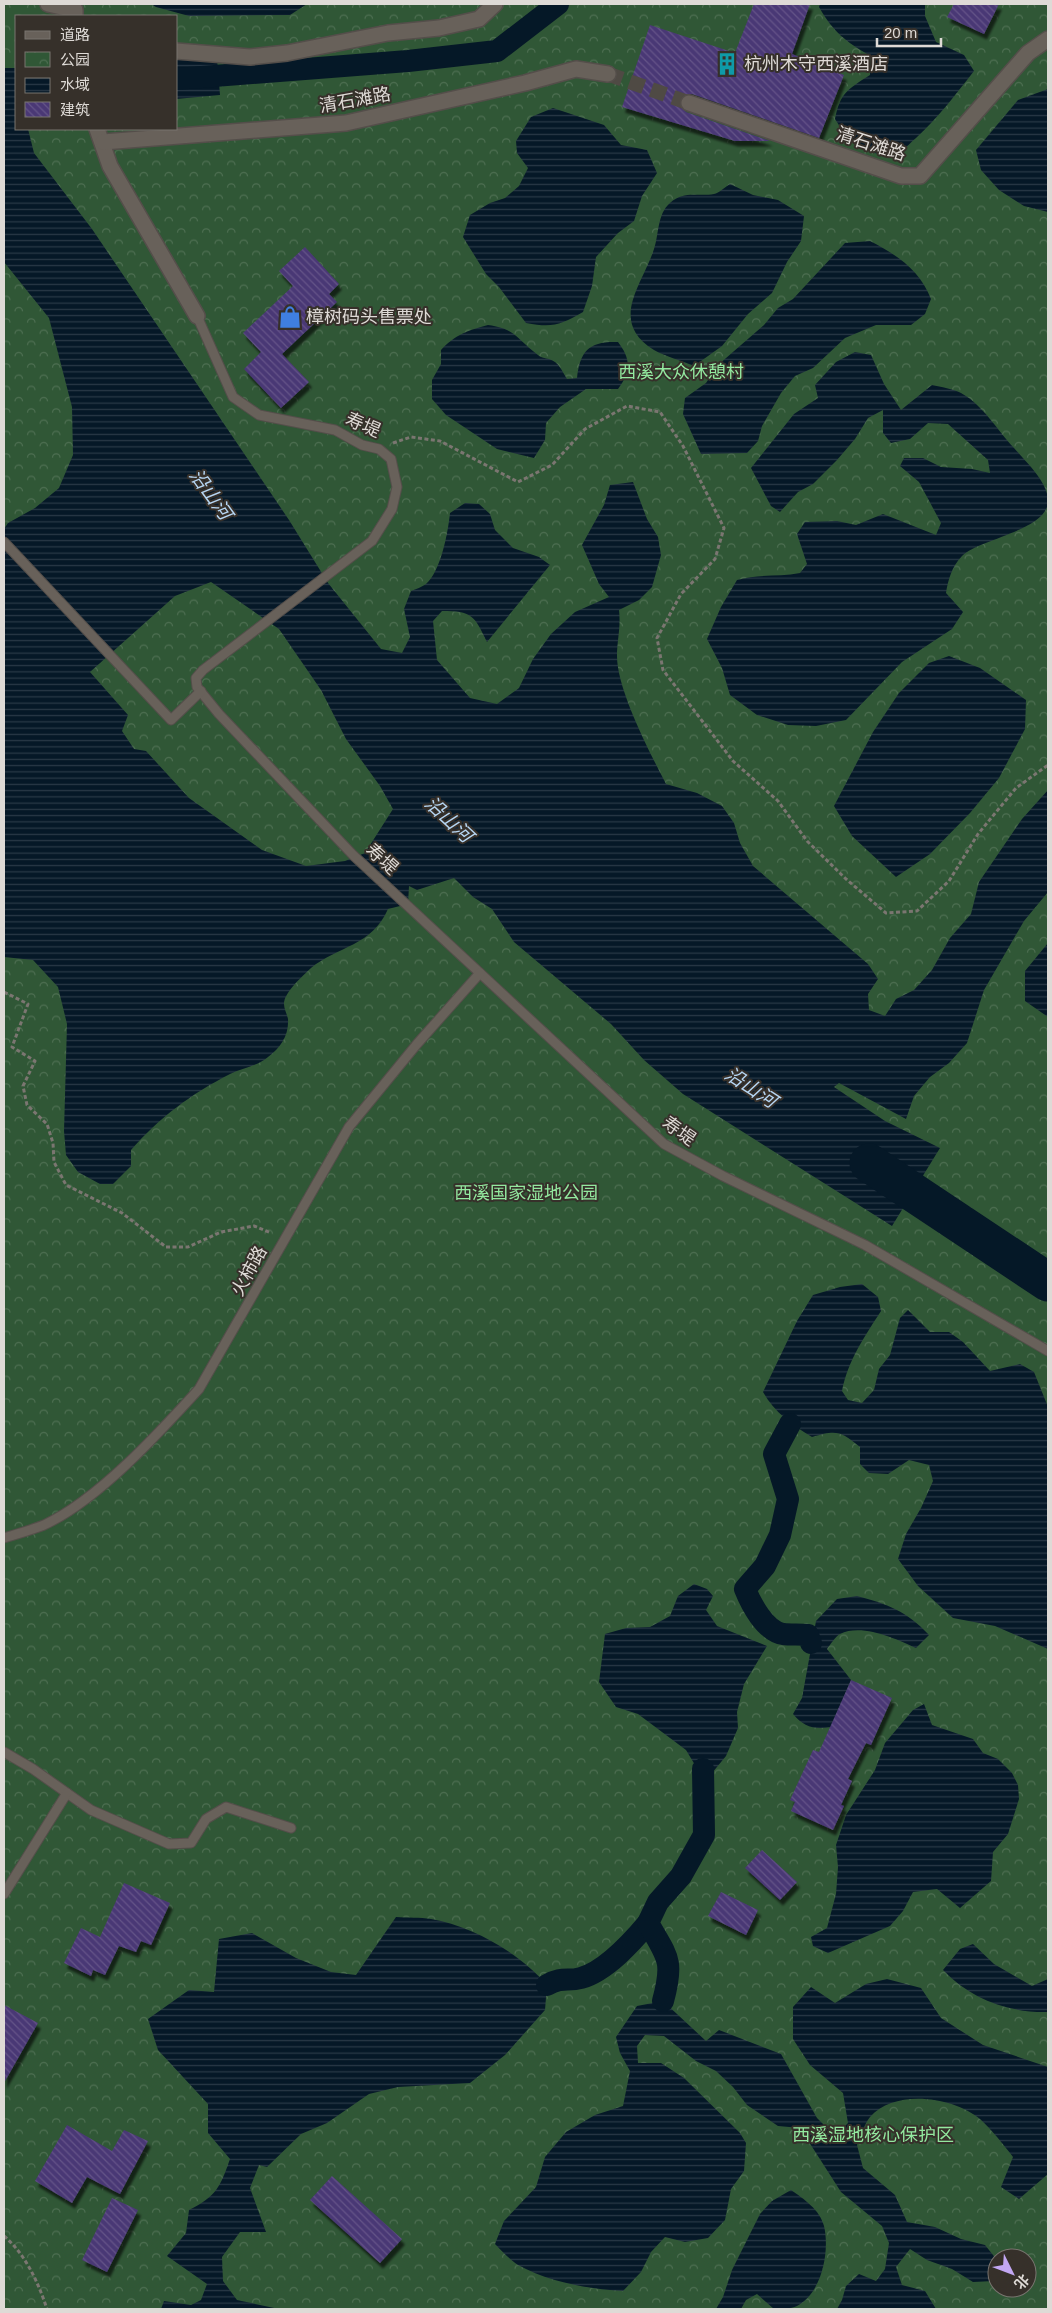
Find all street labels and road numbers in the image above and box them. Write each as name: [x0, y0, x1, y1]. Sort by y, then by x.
street label: 清石滩路: [318, 84, 392, 116]
street label: 清石滩路: [834, 123, 908, 165]
street label: 寿堤: [343, 409, 383, 441]
street label: 寿堤: [362, 840, 402, 878]
street label: 寿堤: [659, 1112, 699, 1150]
street label: 火柿路: [227, 1243, 271, 1299]

